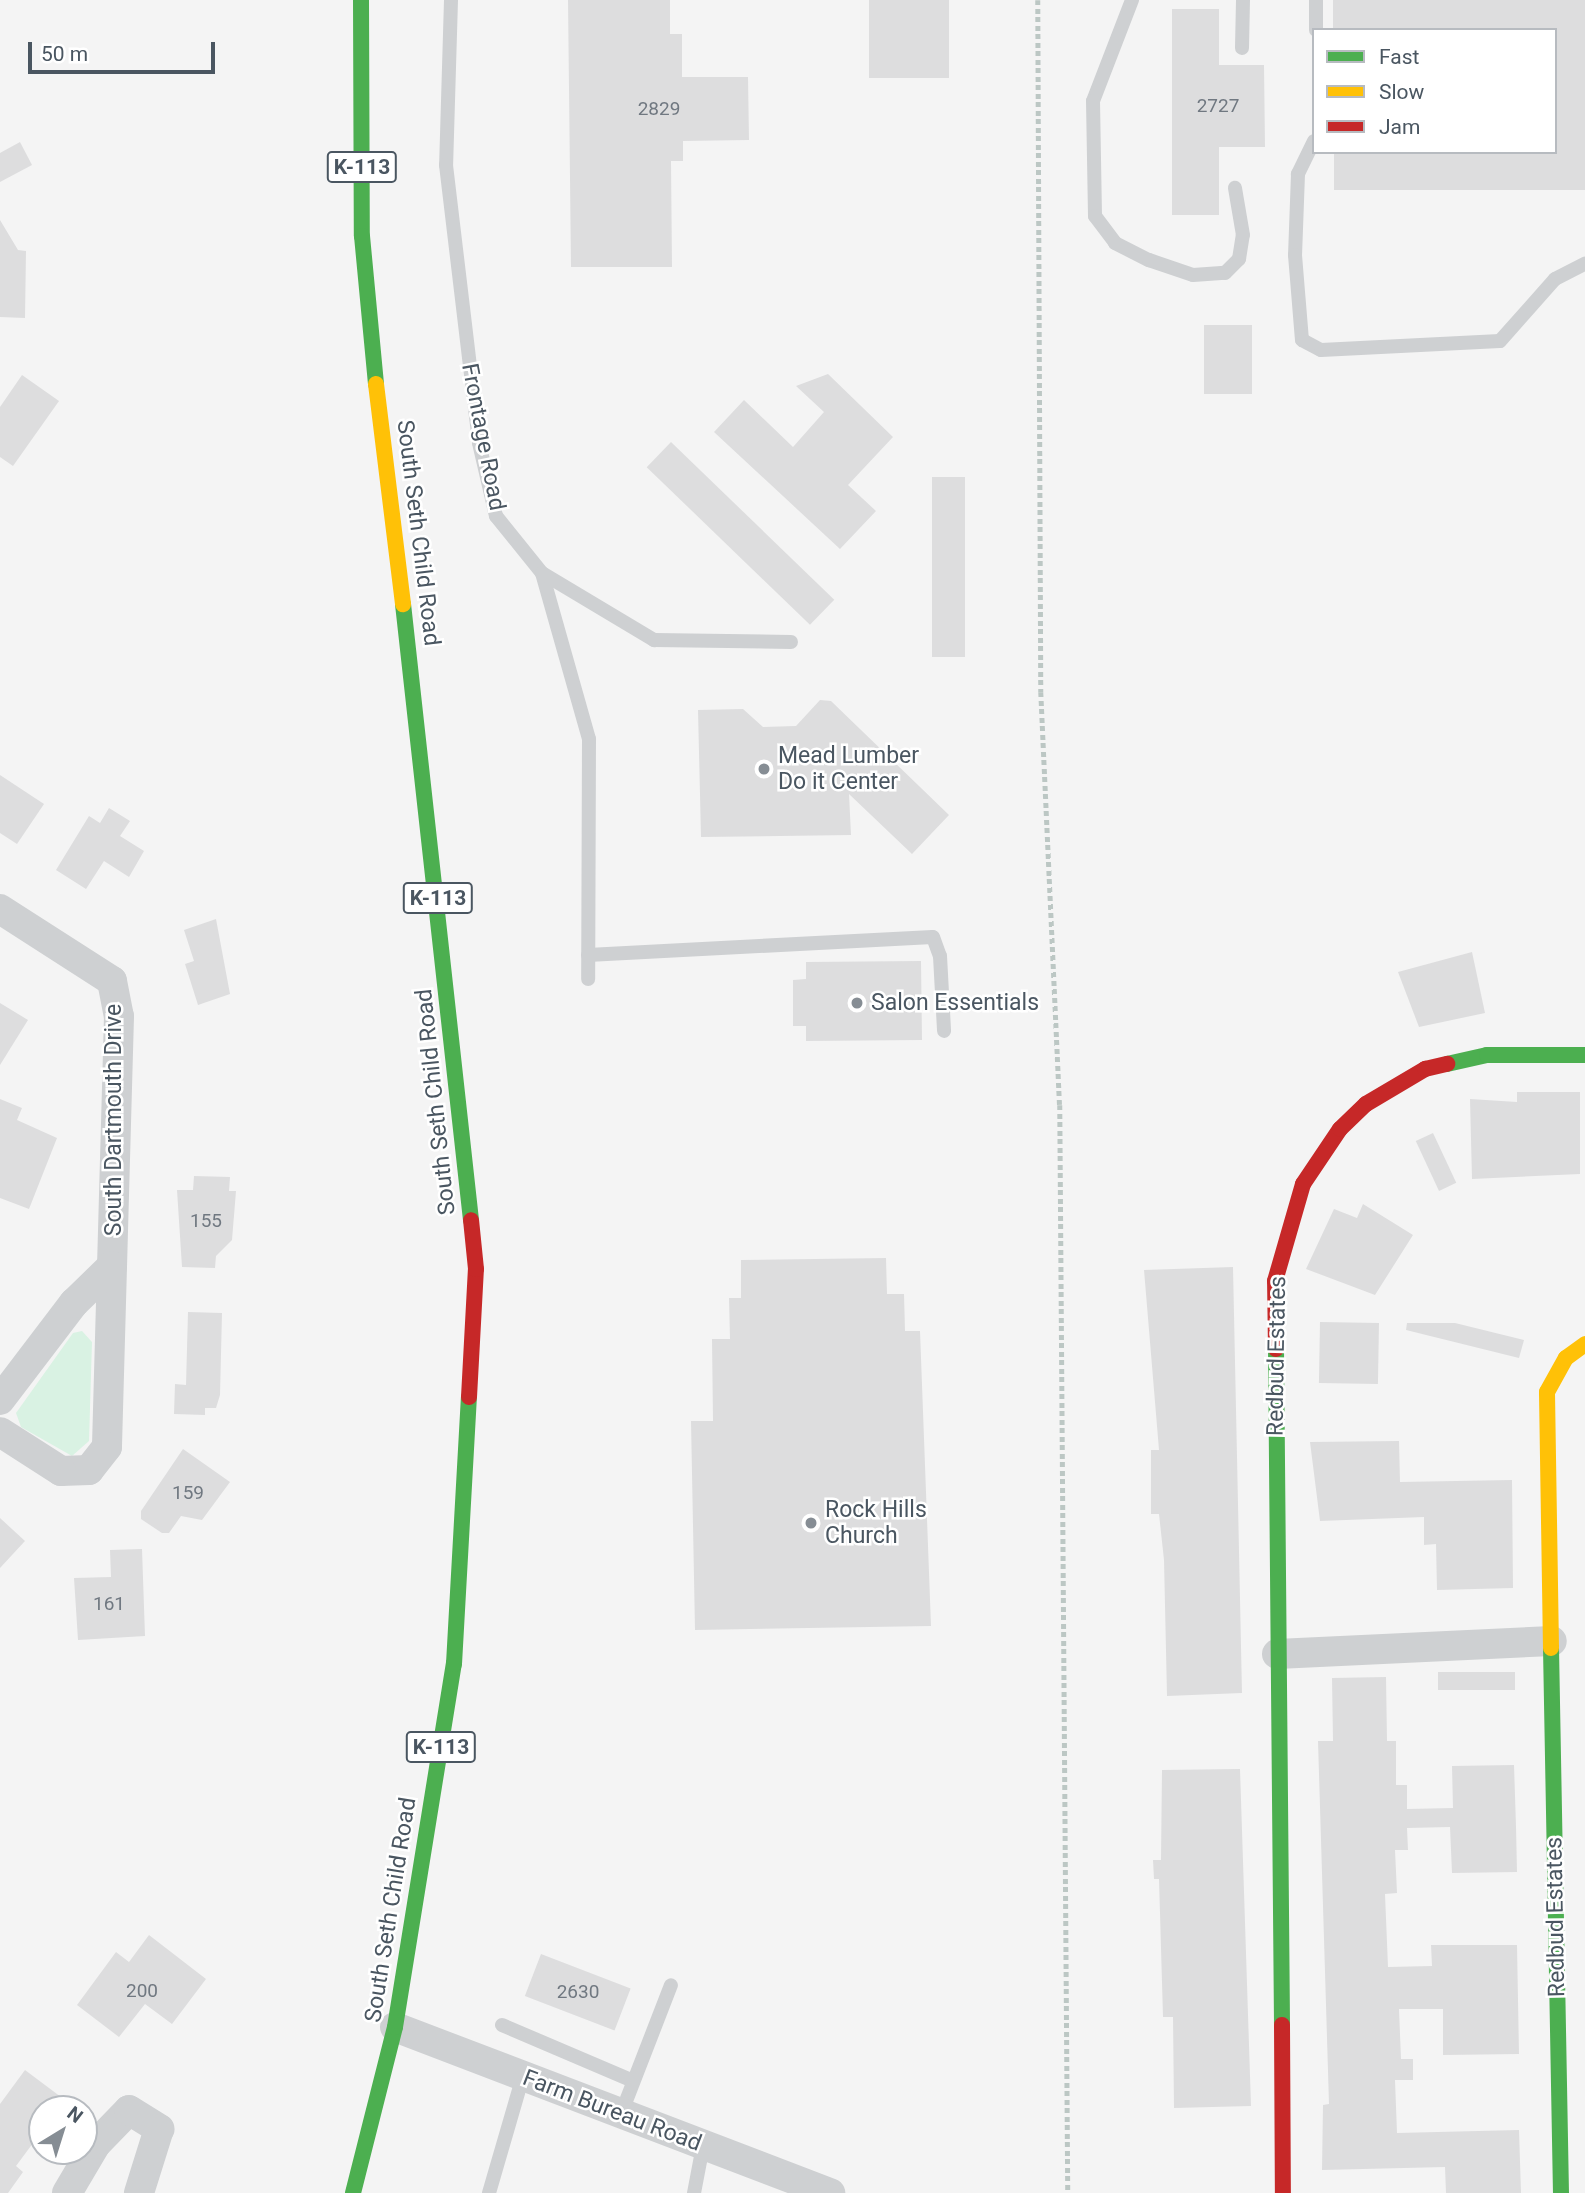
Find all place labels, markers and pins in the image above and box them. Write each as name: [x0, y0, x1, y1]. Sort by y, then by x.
place label: Mead Lumber Do it Center: [778, 742, 919, 796]
marker: Mead Lumber Do it Center: [756, 761, 772, 777]
place label: Salon Essentials: [871, 989, 1039, 1017]
marker: Salon Essentials: [849, 995, 865, 1011]
place label: Rock Hills Church: [825, 1496, 927, 1550]
marker: Rock Hills Church: [803, 1515, 819, 1531]

